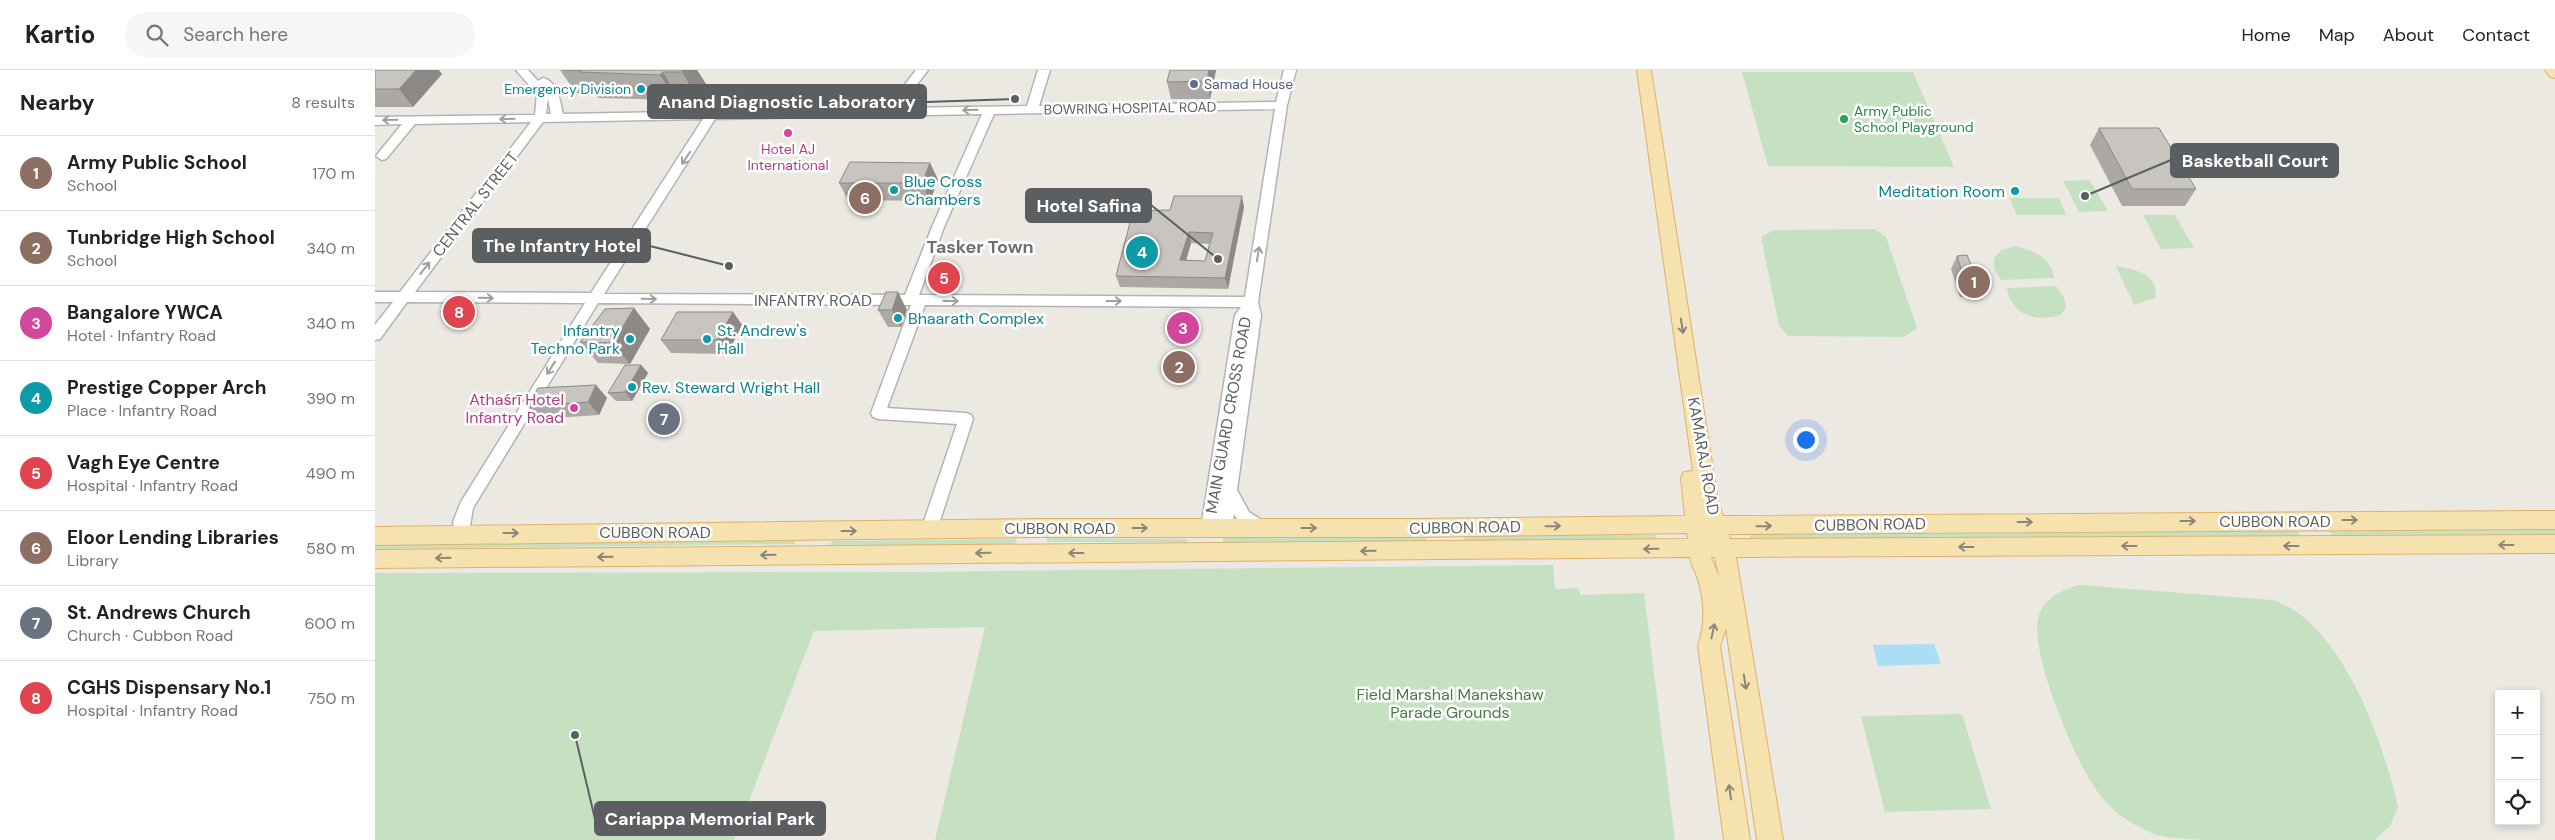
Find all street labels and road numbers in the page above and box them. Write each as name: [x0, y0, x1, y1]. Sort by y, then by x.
street label: BOWRING HOSPITAL ROAD: [1044, 97, 1216, 119]
street label: CENTRAL STREET: [428, 147, 523, 261]
street label: INFANTRY ROAD: [754, 290, 872, 311]
street label: MAIN GUARD CROSS ROAD: [1201, 315, 1256, 515]
street label: KAMARAJ ROAD: [1683, 396, 1724, 517]
street label: CUBBON ROAD: [2219, 511, 2331, 532]
street label: CUBBON ROAD: [1814, 513, 1926, 536]
street label: CUBBON ROAD: [1409, 516, 1521, 539]
street label: CUBBON ROAD: [1004, 518, 1116, 539]
street label: CUBBON ROAD: [599, 522, 711, 543]

